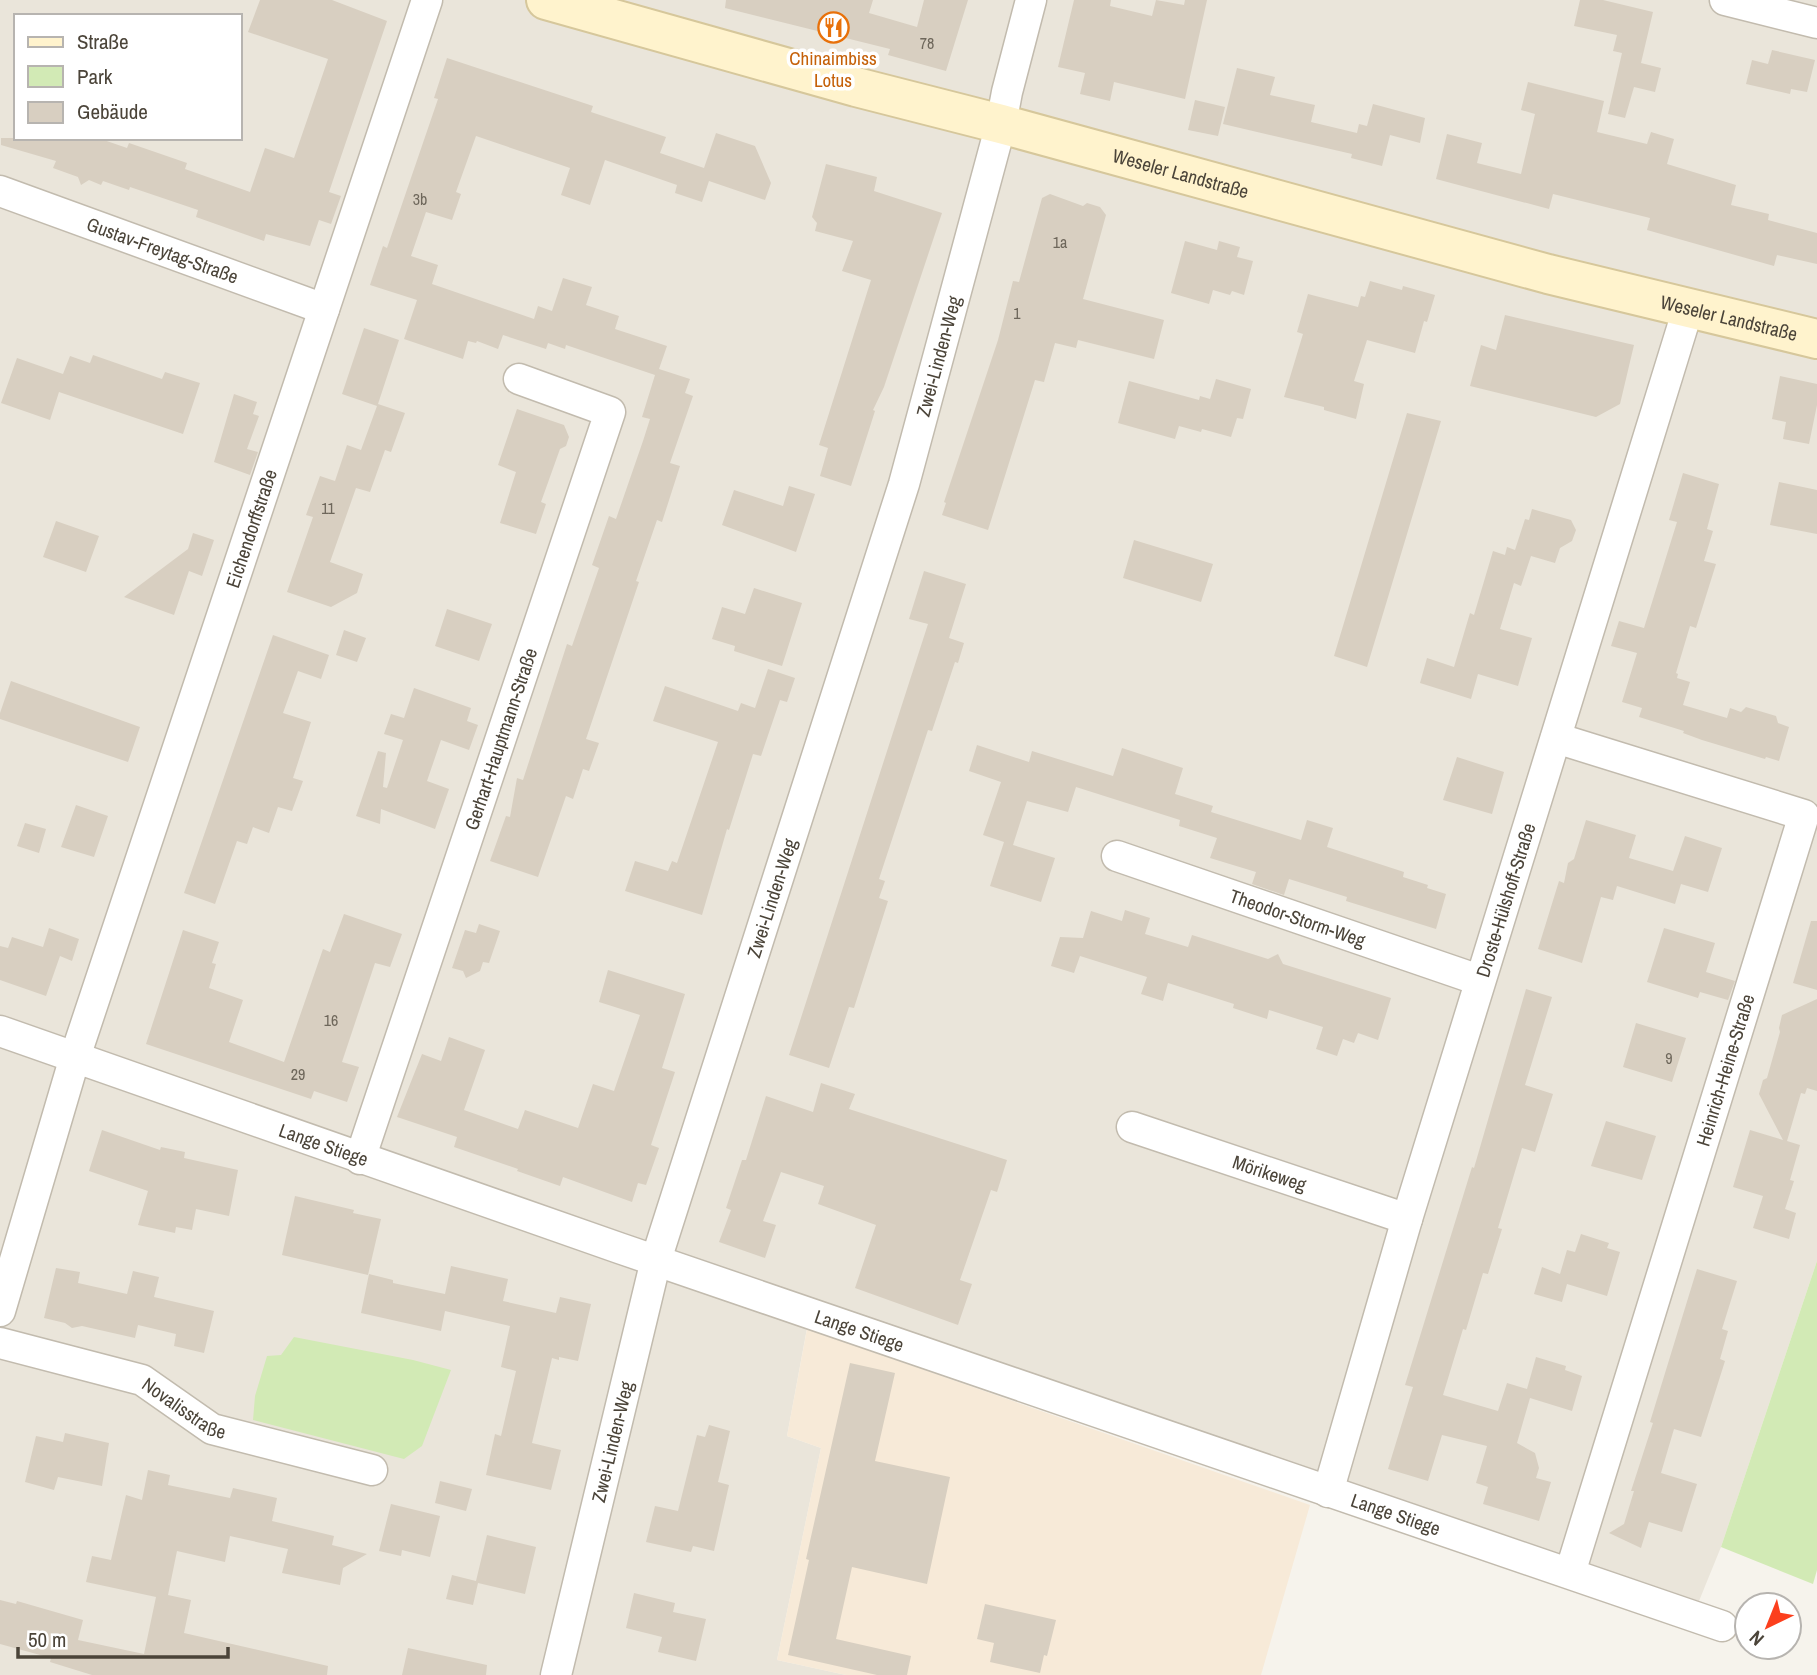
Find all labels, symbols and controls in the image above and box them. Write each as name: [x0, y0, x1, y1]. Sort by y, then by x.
restaurant icon: Chinaimbiss Lotus: [816, 10, 850, 44]
legend: [14, 14, 242, 140]
text: Straße: [77, 27, 129, 56]
house number: 78: [920, 32, 934, 54]
place label: Chinaimbiss Lotus: [789, 45, 877, 93]
text: Park: [77, 62, 113, 91]
text: Gebäude: [77, 97, 148, 126]
street label: Weseler Landstraße: [1110, 142, 1252, 204]
house number: 3b: [413, 188, 427, 210]
street label: Gustav-Freytag-Straße: [83, 211, 242, 290]
house number: 1a: [1053, 231, 1068, 253]
street label: Weseler Landstraße: [1658, 289, 1800, 347]
street label: Zwei-Linden-Weg: [910, 293, 967, 419]
house number: 1: [1013, 302, 1021, 324]
street label: Eichendorffstraße: [219, 466, 283, 591]
house number: 11: [321, 497, 336, 519]
street label: Gerhart-Hauptmann-Straße: [458, 644, 543, 833]
street label: Droste-Hülshoff-Straße: [1469, 820, 1542, 980]
street label: Zwei-Linden-Weg: [741, 835, 803, 961]
street label: Theodor-Storm-Weg: [1226, 883, 1369, 953]
street label: Heinrich-Heine-Straße: [1690, 991, 1760, 1149]
house number: 16: [324, 1009, 338, 1031]
house number: 9: [1665, 1047, 1673, 1069]
house number: 29: [291, 1063, 305, 1085]
street label: Lange Stiege: [276, 1117, 372, 1172]
street label: Mörikeweg: [1229, 1149, 1310, 1198]
street label: Lange Stiege: [811, 1303, 907, 1358]
street label: Novalisstraße: [137, 1371, 229, 1445]
street label: Zwei-Linden-Weg: [585, 1378, 639, 1505]
street label: Lange Stiege: [1348, 1487, 1444, 1542]
north arrow: [1733, 1591, 1803, 1661]
scale bar: [18, 1616, 228, 1660]
text: 50 m: [28, 1625, 66, 1654]
text: N: [1743, 1625, 1769, 1652]

